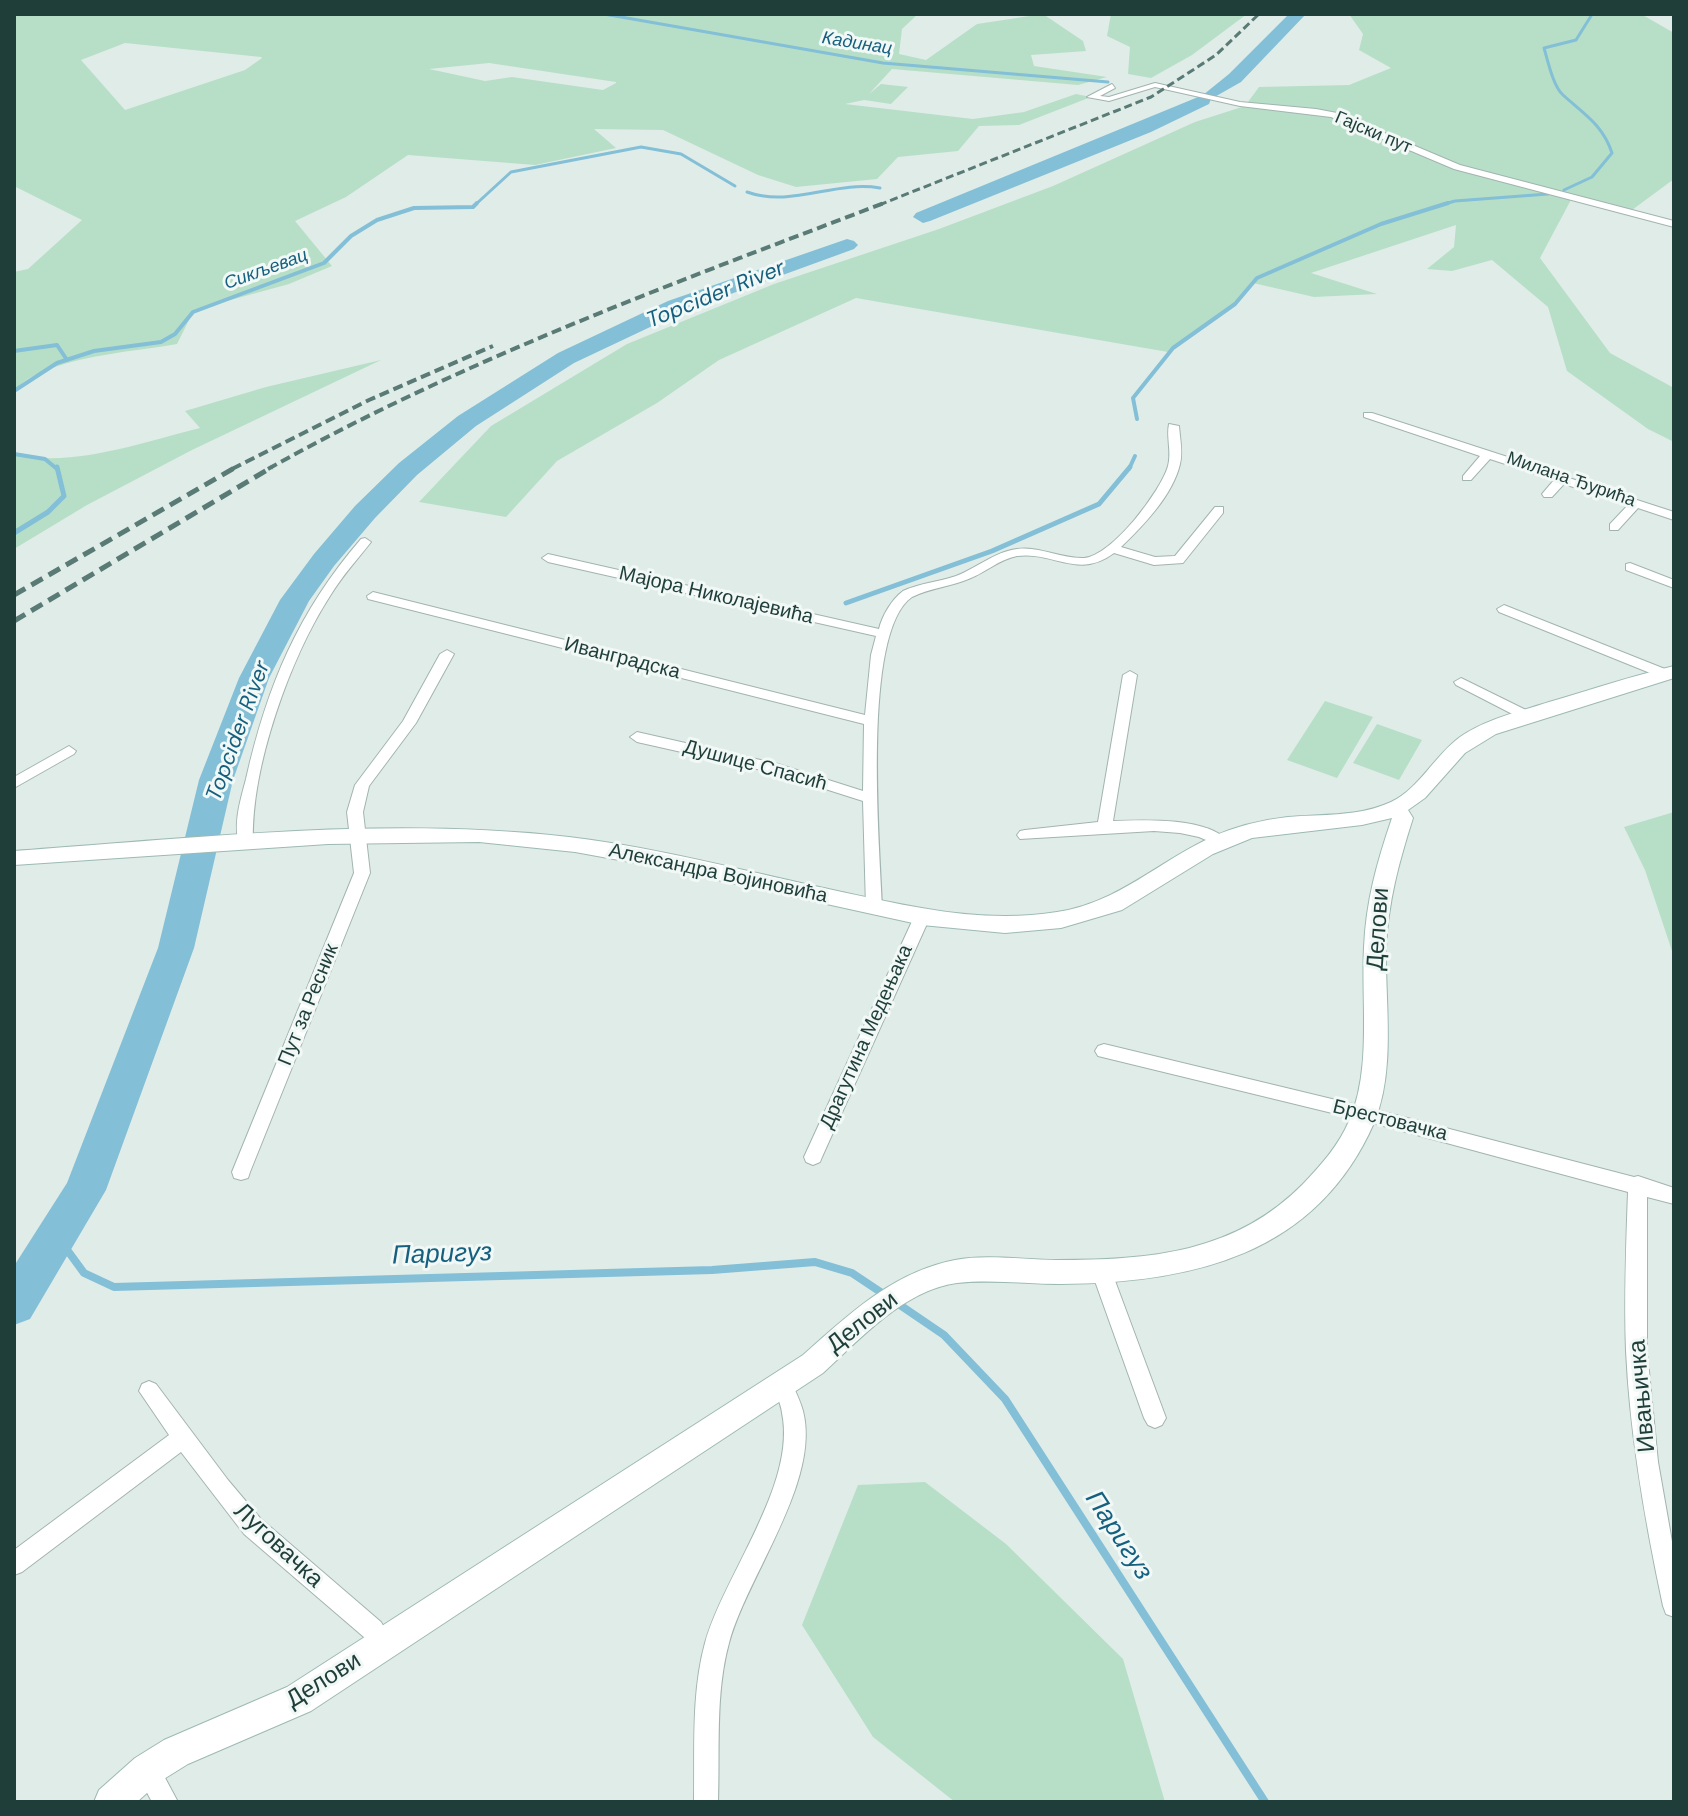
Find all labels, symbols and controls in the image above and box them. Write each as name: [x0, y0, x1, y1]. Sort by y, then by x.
water label: Кадинац: [820, 28, 894, 60]
street label: Гајски пут: [1331, 107, 1415, 159]
water label: Сикљевац: [221, 245, 311, 295]
water label: Topcider River: [643, 255, 789, 335]
street label: Милана Ђурића: [1504, 448, 1638, 512]
street label: Мајора Николајевића: [616, 562, 816, 630]
street label: Иванградска: [562, 633, 682, 685]
water label: Topcider River: [202, 658, 276, 804]
street label: Душице Спасић: [681, 735, 829, 797]
street label: Александра Војиновића: [607, 839, 829, 909]
street label: Делови: [1362, 887, 1396, 971]
street label: Пут за Ресник: [274, 941, 344, 1069]
street label: Драгутина Медењака: [816, 941, 918, 1133]
street label: Брестовачка: [1330, 1095, 1450, 1147]
water label: Паригуз: [391, 1238, 493, 1272]
street label: Делови: [822, 1286, 904, 1360]
street label: Ивањичка: [1624, 1339, 1662, 1453]
water label: Паригуз: [1078, 1486, 1158, 1586]
street label: Луговачка: [227, 1497, 329, 1595]
street label: Делови: [281, 1647, 367, 1715]

